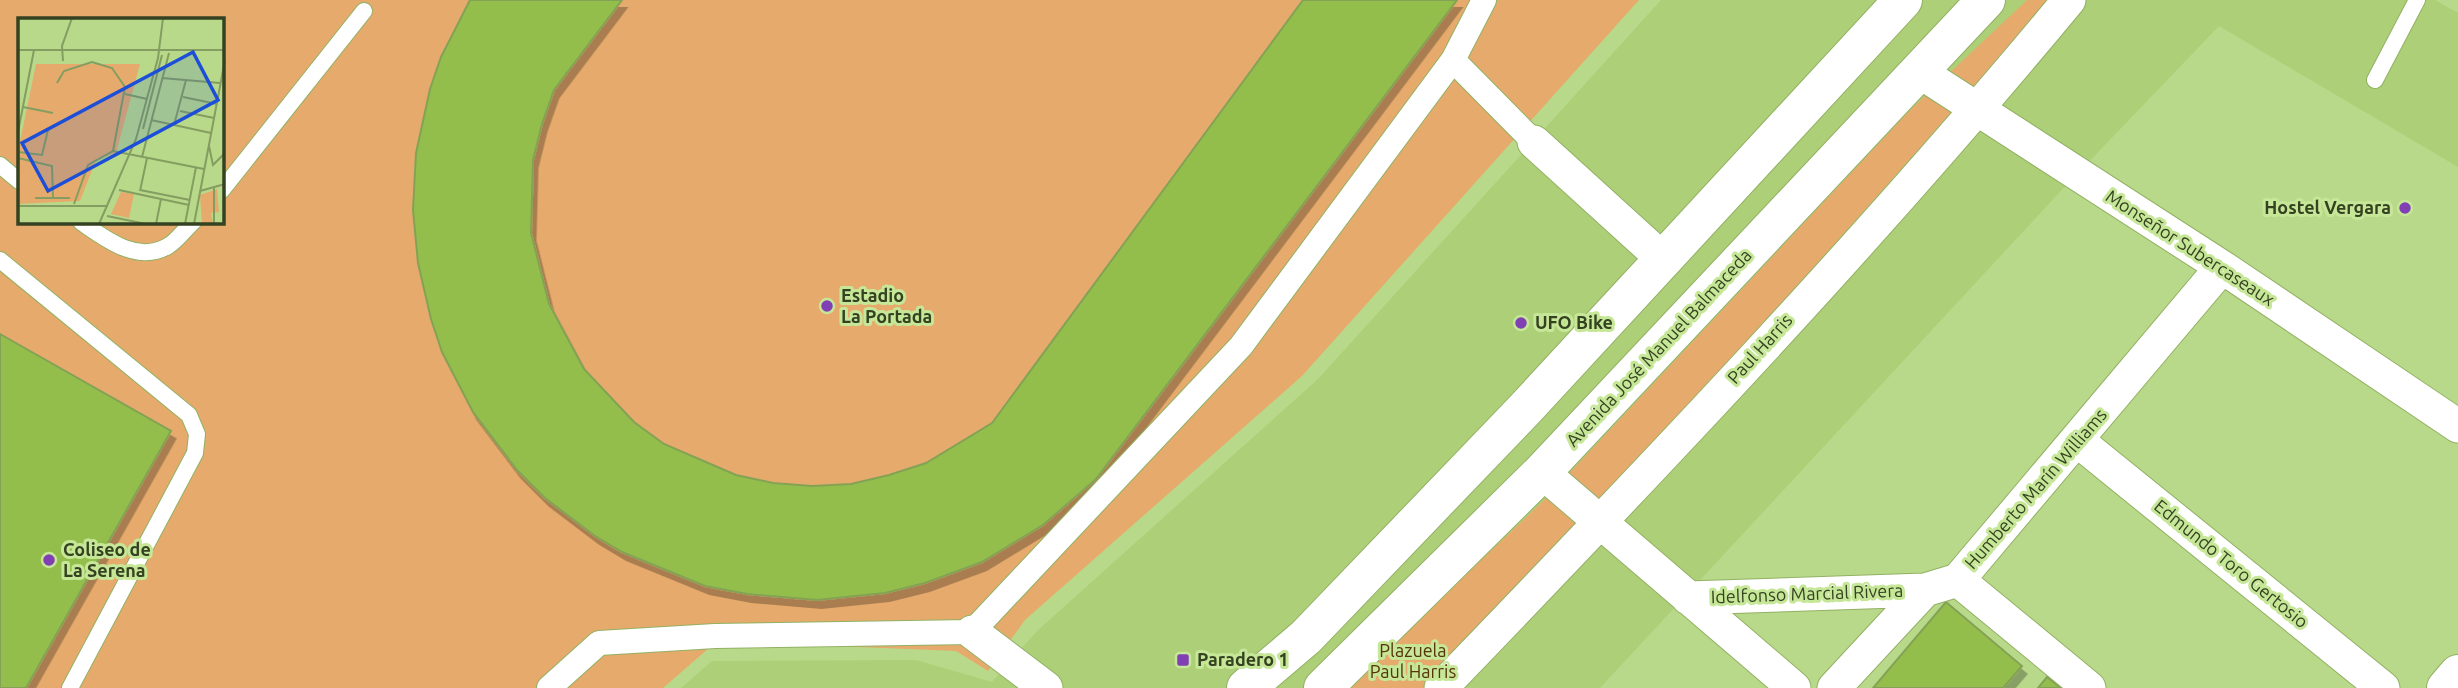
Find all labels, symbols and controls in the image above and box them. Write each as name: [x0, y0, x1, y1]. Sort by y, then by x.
inset map: [18, 18, 224, 224]
street label: Monseñor Subercaseaux: [2103, 185, 2279, 309]
place label: Hostel Vergara: [2264, 197, 2391, 217]
marker: Hostel Vergara: [2397, 200, 2413, 216]
street label: Avenida José Manuel Balmaceda: [1561, 245, 1755, 450]
place label: Estadio La Portada: [841, 285, 932, 326]
marker: Estadio La Portada: [819, 298, 835, 314]
street label: Paul Harris: [1723, 309, 1796, 387]
place label: UFO Bike: [1535, 312, 1613, 332]
marker: UFO Bike: [1513, 315, 1529, 331]
street label: Humberto Marín Williams: [1960, 404, 2110, 572]
street label: Edmundo Toro Gertosio: [2151, 495, 2312, 631]
place label: Coliseo de La Serena: [63, 539, 151, 580]
marker: Coliseo de La Serena: [41, 552, 57, 568]
street label: Idelfonso Marcial Rivera: [1710, 580, 1904, 606]
park label: Plazuela Paul Harris: [1370, 640, 1456, 681]
place label: Paradero 1: [1197, 649, 1289, 669]
marker: Paradero 1: [1175, 652, 1191, 668]

